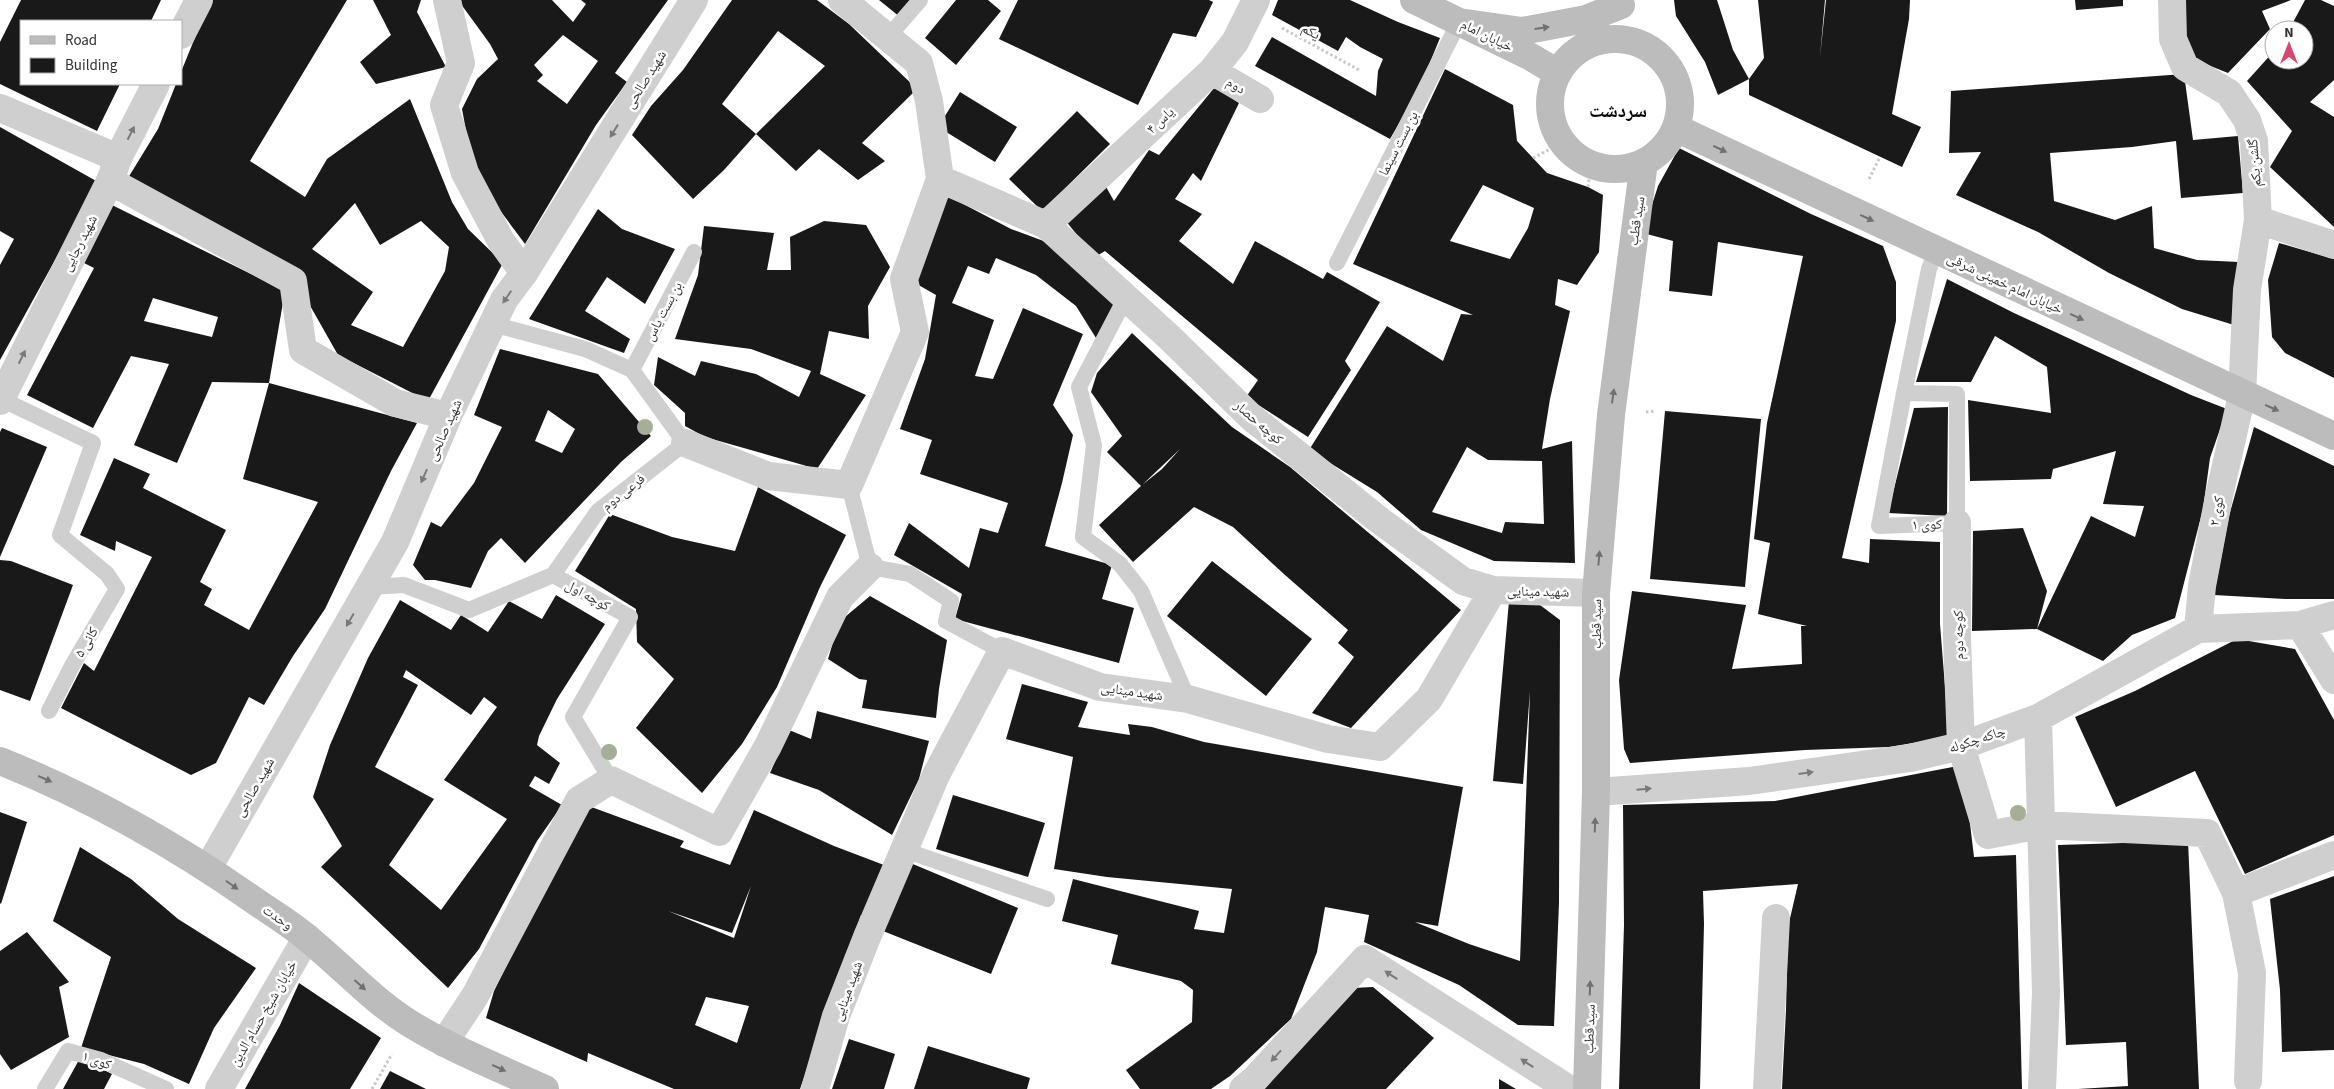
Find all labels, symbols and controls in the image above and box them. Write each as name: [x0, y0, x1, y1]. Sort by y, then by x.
street label: خیابان امام: [1457, 15, 1516, 57]
street label: یکم: [1298, 19, 1324, 45]
legend: [20, 20, 182, 85]
north arrow: [2264, 20, 2314, 70]
text: N: [2284, 23, 2294, 43]
one-way arrow: [1535, 24, 1551, 32]
text: Road: [65, 30, 97, 51]
street label: شهید صالحی: [620, 46, 672, 113]
text: Building: [65, 55, 118, 76]
street label: دوم: [1222, 72, 1249, 99]
district label: سردشت: [1589, 98, 1647, 125]
street label: یاس ۴: [1142, 103, 1179, 139]
street label: بن بست سینما: [1374, 108, 1424, 179]
one-way arrow: [609, 124, 618, 137]
one-way arrow: [127, 126, 135, 140]
street label: گلشن یکم: [2243, 138, 2267, 188]
one-way arrow: [1713, 145, 1727, 153]
street label: سید قطب: [1624, 195, 1650, 247]
street label: شهید رجایی: [57, 212, 103, 275]
one-way arrow: [1860, 214, 1874, 222]
street label: خیابان امام خمینی شرقی: [1944, 248, 2066, 320]
street label: بن بست یاس: [640, 278, 688, 345]
one-way arrow: [502, 290, 512, 304]
one-way arrow: [2070, 313, 2084, 321]
one-way arrow: [18, 350, 26, 365]
one-way arrow: [1609, 388, 1617, 404]
street label: کوچه حصار: [1229, 395, 1287, 450]
street label: شهید صالحی: [422, 396, 467, 464]
one-way arrow: [2265, 405, 2279, 413]
one-way arrow: [419, 469, 427, 483]
street label: فرعی دوم: [598, 469, 650, 516]
street label: کوی ۲: [2205, 494, 2229, 528]
street label: کوی ۱: [1912, 514, 1943, 536]
one-way arrow: [1595, 550, 1603, 566]
street label: کوچه اول: [561, 575, 614, 616]
street label: شهید مینایی: [1507, 581, 1569, 603]
street label: سید قطب: [1587, 599, 1607, 649]
street label: کوچه دوم: [1949, 610, 1969, 660]
one-way arrow: [346, 613, 354, 628]
street label: کانی ۵: [70, 624, 104, 661]
street label: شهید مینایی: [1100, 678, 1164, 706]
street label: چاکه چکوله: [1946, 721, 2008, 759]
street label: شهید صالحی: [230, 754, 280, 821]
one-way arrow: [1798, 769, 1814, 777]
one-way arrow: [38, 776, 52, 784]
one-way arrow: [1636, 784, 1652, 792]
one-way arrow: [1591, 817, 1599, 833]
one-way arrow: [225, 880, 239, 890]
street label: وحدت: [258, 900, 297, 935]
street label: خیابان شیخ حسام الدین: [225, 957, 302, 1070]
street label: شهید مینایی: [828, 959, 868, 1024]
one-way arrow: [1384, 971, 1397, 980]
one-way arrow: [353, 980, 366, 991]
one-way arrow: [1586, 980, 1594, 996]
street label: سید قطب: [1579, 1004, 1601, 1054]
street label: کوی ۱: [79, 1047, 114, 1075]
one-way arrow: [1270, 1050, 1282, 1062]
one-way arrow: [1521, 1058, 1534, 1067]
one-way arrow: [492, 1064, 506, 1072]

